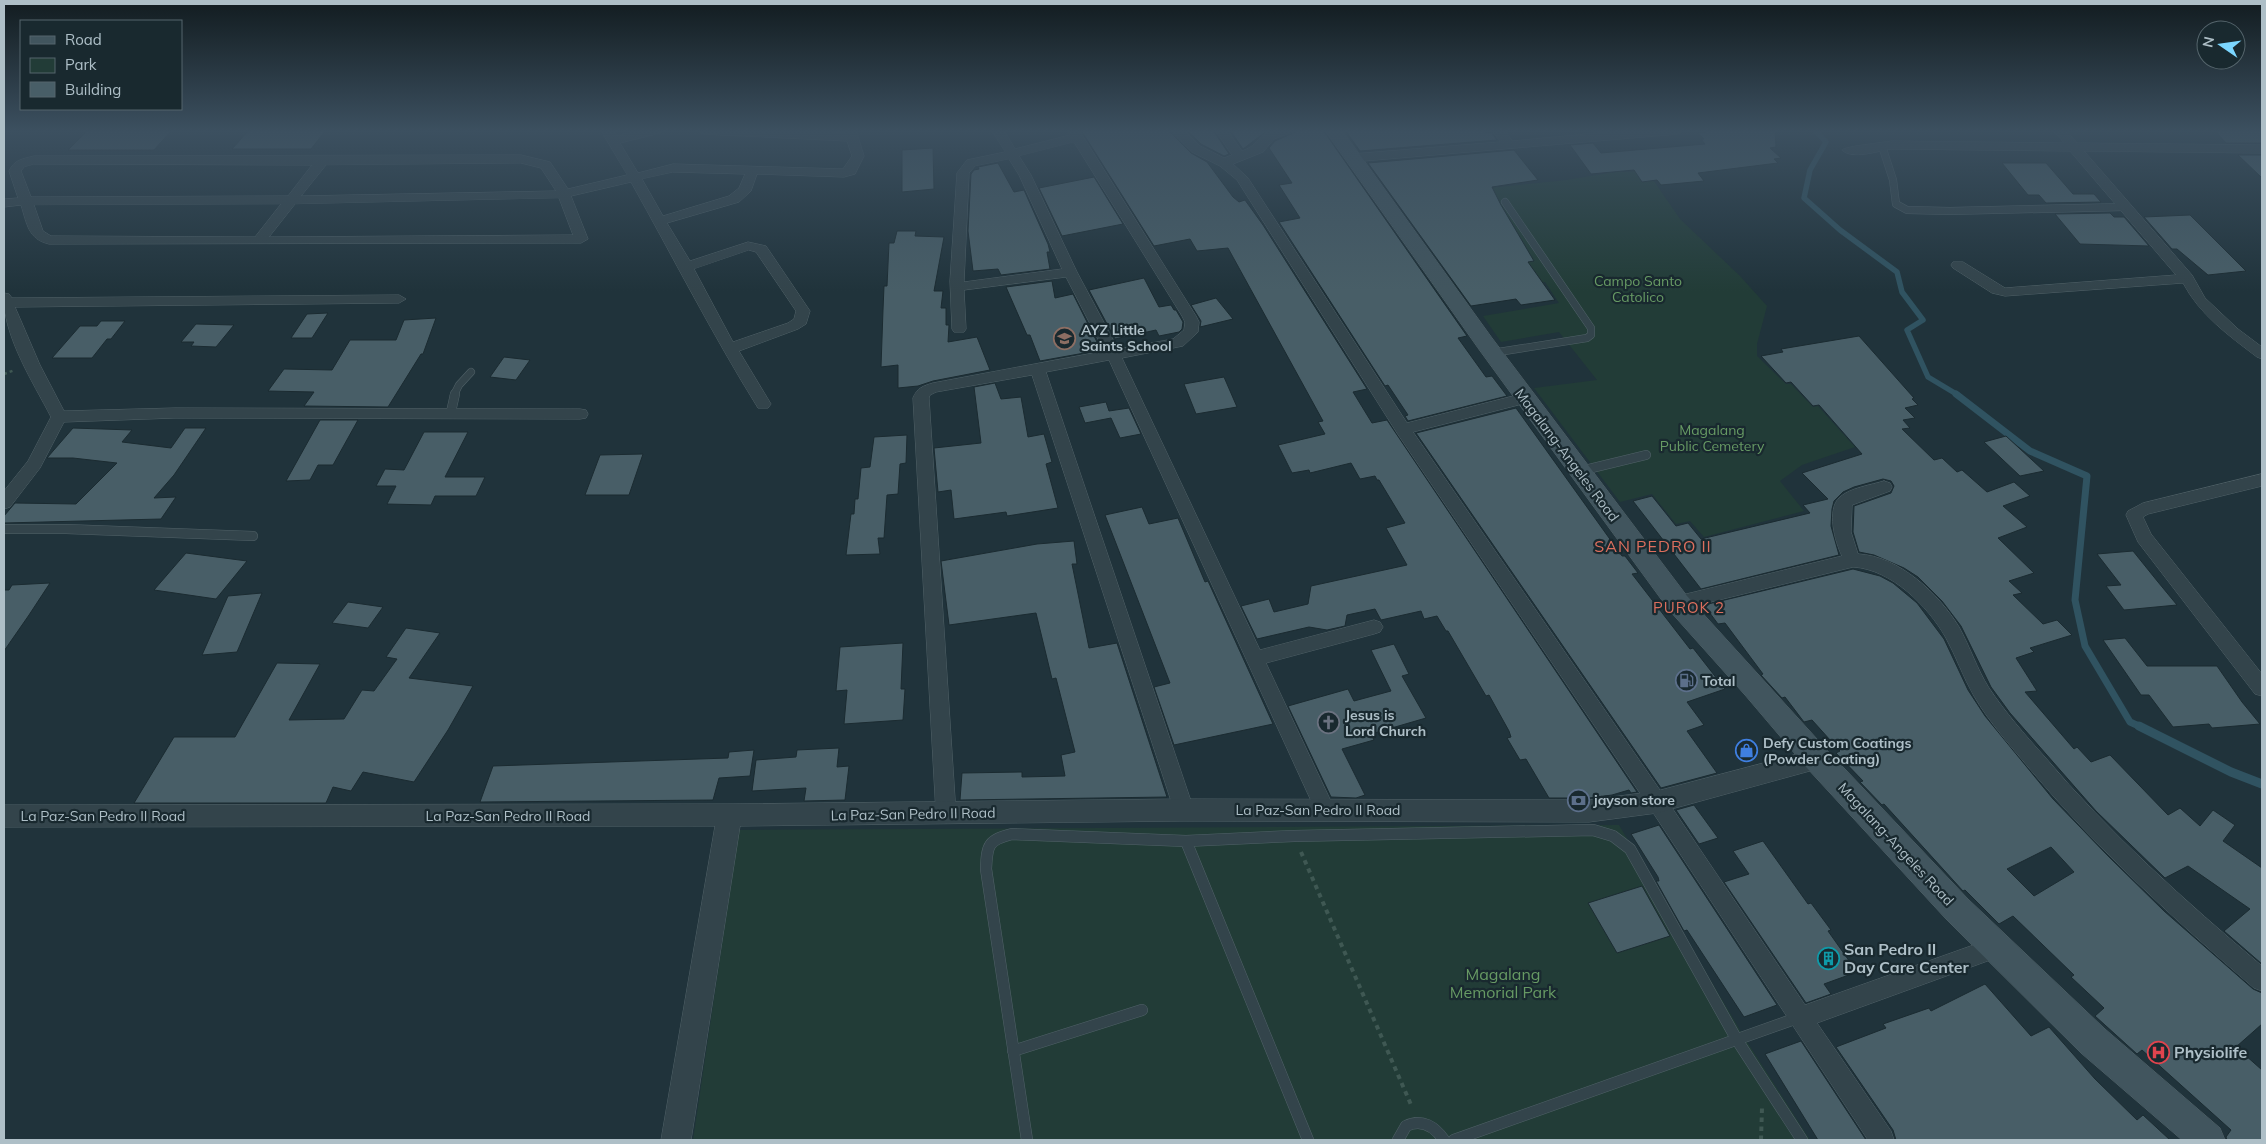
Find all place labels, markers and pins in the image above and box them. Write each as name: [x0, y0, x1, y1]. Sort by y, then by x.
place label: AYZ Little Saints School: [1081, 321, 1172, 355]
school or university icon: AYZ Little Saints School: [1053, 326, 1077, 350]
fuel station icon: Total: [1674, 669, 1698, 693]
place label: Total: [1702, 672, 1735, 690]
place label: Jesus is Lord Church: [1345, 706, 1426, 740]
church icon: Jesus is Lord Church: [1317, 711, 1341, 735]
place label: Defy Custom Coatings (Powder Coating): [1763, 734, 1912, 768]
shop icon: Defy Custom Coatings (Powder Coating): [1735, 739, 1759, 763]
bank icon: jayson store: [1566, 788, 1590, 812]
place label: jayson store: [1593, 791, 1675, 809]
place label: San Pedro II Day Care Center: [1844, 939, 1970, 977]
building icon: San Pedro II Day Care Center: [1816, 946, 1840, 970]
hospital icon: Physiolife: [2146, 1040, 2170, 1064]
place label: Physiolife: [2174, 1042, 2247, 1062]

